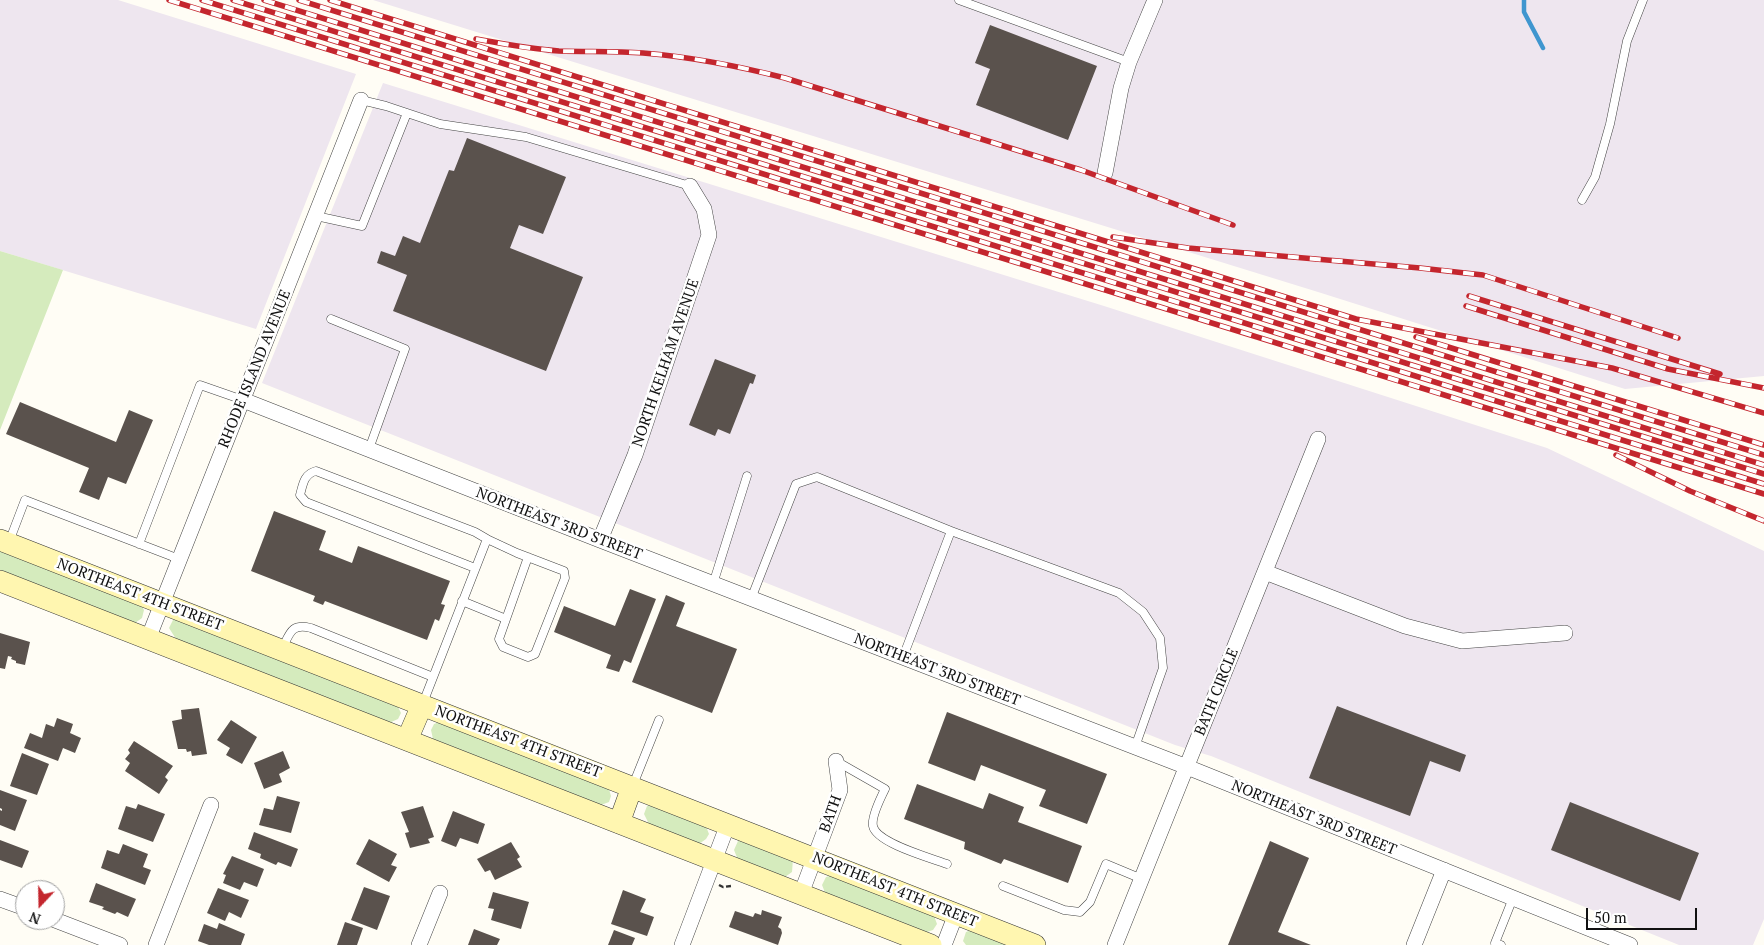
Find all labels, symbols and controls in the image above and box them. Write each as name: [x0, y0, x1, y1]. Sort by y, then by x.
street label: NORTH KELHAM AVENUE: [629, 277, 703, 449]
street label: RHODE ISLAND AVENUE: [215, 287, 295, 451]
street label: NORTHEAST 3RD STREET: [473, 484, 645, 564]
street label: NORTHEAST 4TH STREET: [54, 555, 226, 635]
street label: NORTHEAST 3RD STREET: [851, 630, 1023, 710]
street label: BATH CIRCLE: [1191, 646, 1243, 738]
street label: NORTHEAST 4TH STREET: [432, 702, 604, 782]
street label: NORTHEAST 3RD STREET: [1229, 777, 1399, 859]
street label: BATH: [816, 793, 846, 835]
street label: NORTHEAST 4TH STREET: [810, 849, 980, 931]
north arrow: [15, 880, 65, 930]
scale bar: [1589, 898, 1700, 930]
text: 50 m: [1594, 907, 1627, 927]
text: N: [26, 908, 43, 929]

